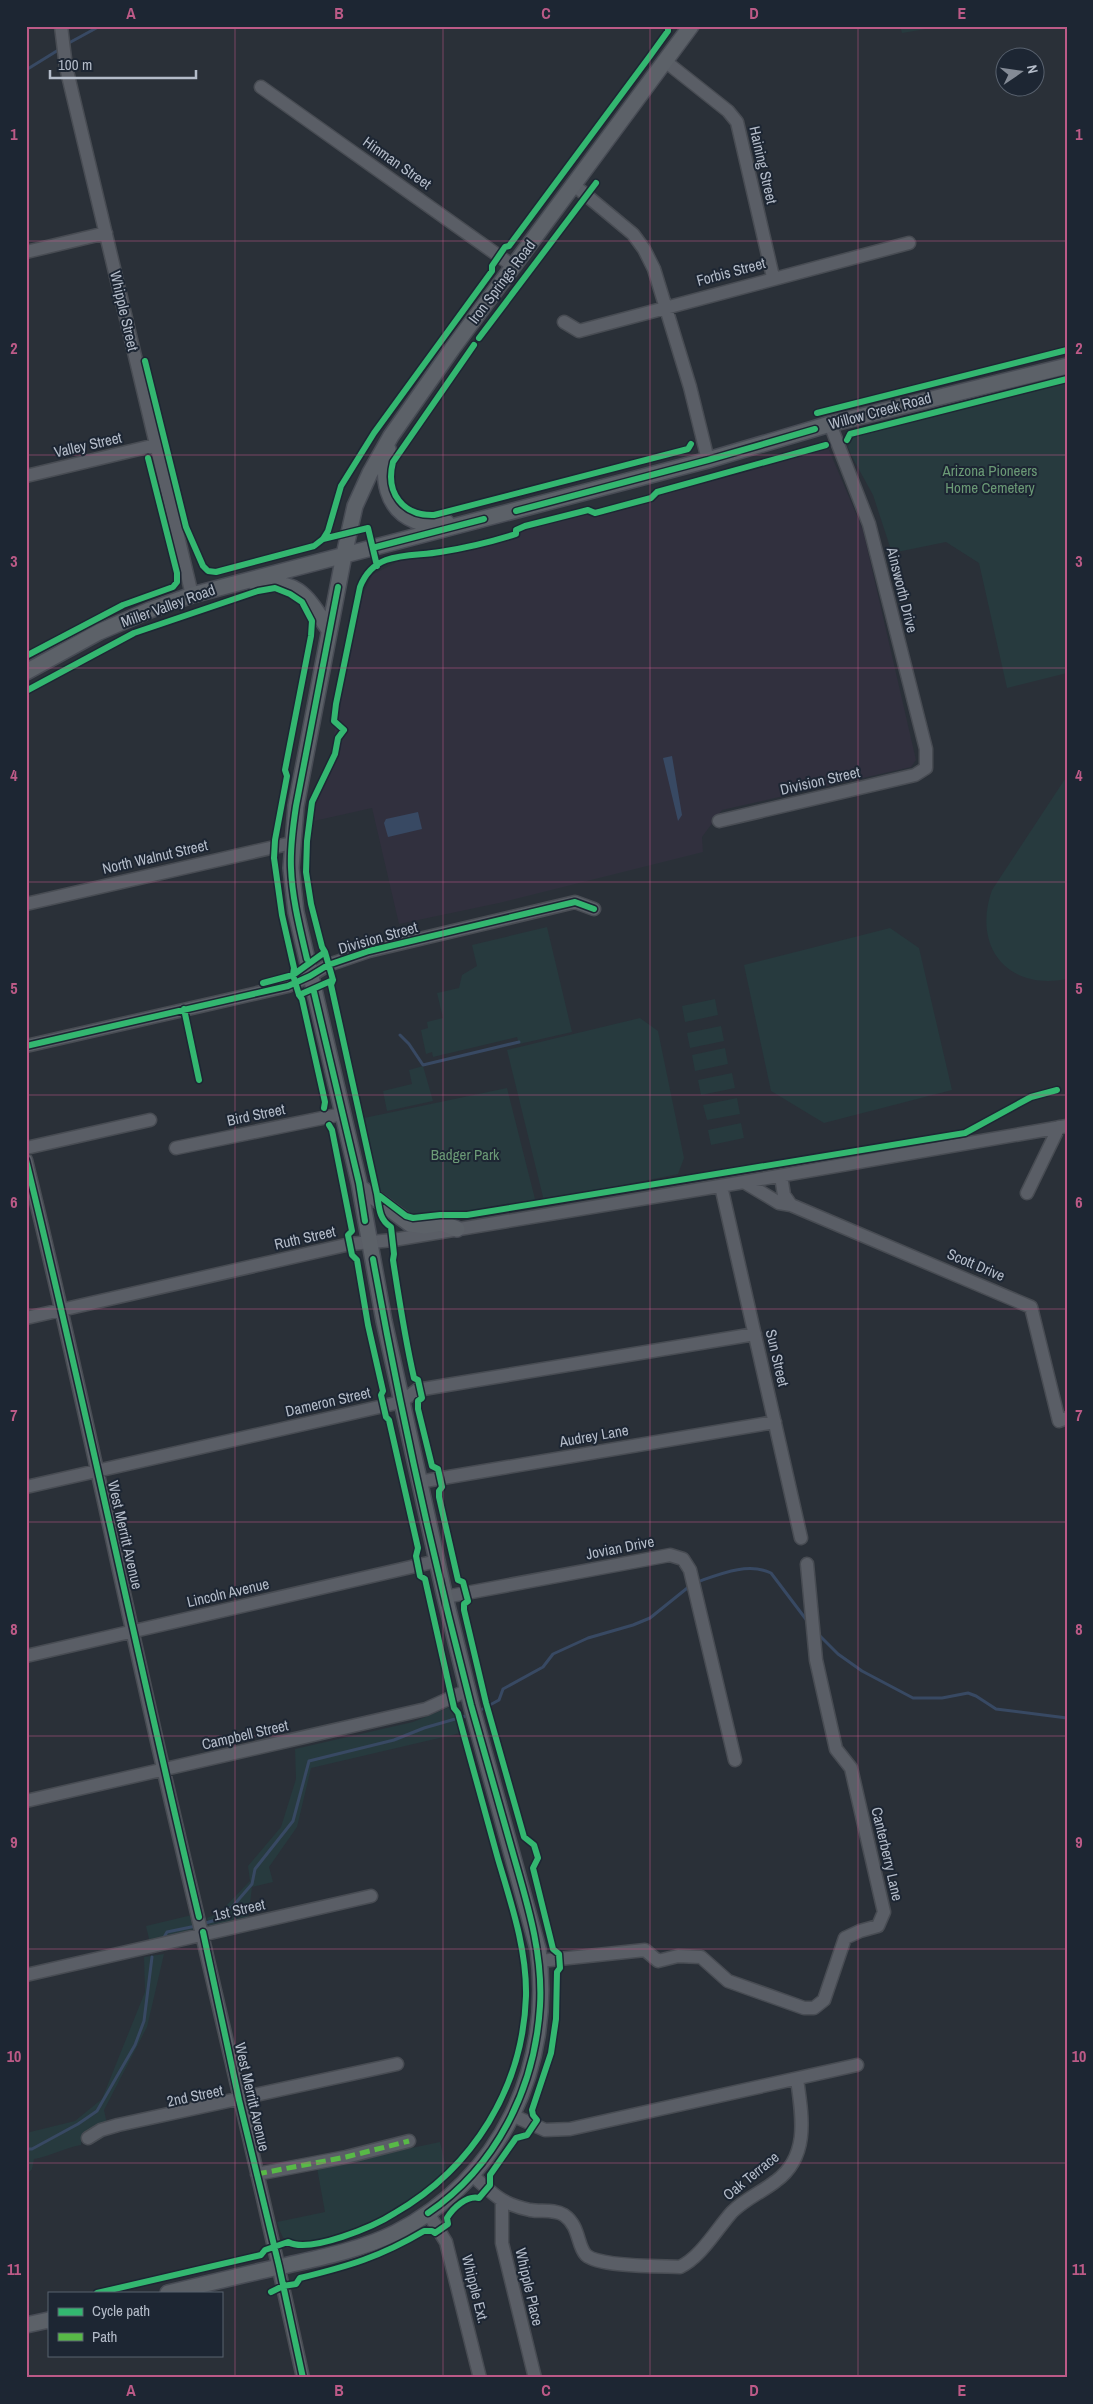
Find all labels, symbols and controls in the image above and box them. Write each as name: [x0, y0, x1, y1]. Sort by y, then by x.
text: A: [126, 2, 136, 24]
text: B: [334, 2, 344, 24]
text: C: [541, 2, 551, 24]
text: D: [749, 2, 759, 24]
text: E: [958, 2, 967, 24]
scale bar: [50, 48, 196, 80]
north arrow: [996, 48, 1046, 98]
text: 100 m: [58, 54, 92, 75]
text: N: [1023, 63, 1042, 75]
text: 1: [10, 123, 18, 145]
text: 1: [1075, 123, 1083, 145]
street label: Haining Street: [744, 124, 783, 206]
street label: Hinman Street: [359, 131, 436, 194]
street label: Iron Springs Road: [463, 236, 540, 328]
street label: Forbis Street: [694, 252, 768, 291]
street label: Whipple Street: [105, 269, 144, 353]
text: 2: [10, 337, 18, 359]
text: 2: [1075, 337, 1083, 359]
street label: Willow Creek Road: [826, 387, 933, 434]
street label: Valley Street: [52, 426, 124, 462]
park label: Arizona Pioneers Home Cemetery: [941, 460, 1038, 498]
street label: Ainsworth Drive: [881, 544, 923, 635]
text: 3: [10, 550, 18, 572]
text: 3: [1075, 550, 1083, 572]
street label: Miller Valley Road: [118, 579, 218, 632]
street label: Division Street: [778, 761, 862, 800]
text: 4: [10, 764, 18, 786]
text: 4: [1075, 764, 1083, 786]
street label: North Walnut Street: [100, 834, 210, 879]
street label: Division Street: [336, 916, 420, 959]
text: 5: [10, 977, 18, 999]
text: 5: [1075, 977, 1083, 999]
street label: Bird Street: [225, 1098, 287, 1131]
park label: Badger Park: [431, 1144, 500, 1165]
text: 6: [10, 1191, 18, 1213]
text: 6: [1075, 1191, 1083, 1213]
street label: Ruth Street: [272, 1220, 338, 1255]
street label: Scott Drive: [944, 1243, 1008, 1286]
street label: Sun Street: [761, 1327, 794, 1389]
street label: Dameron Street: [283, 1381, 373, 1422]
text: 7: [10, 1404, 18, 1426]
text: 7: [1075, 1404, 1083, 1426]
street label: Audrey Lane: [557, 1419, 630, 1452]
street label: West Merritt Avenue: [103, 1478, 148, 1591]
street label: Jovian Drive: [584, 1531, 656, 1564]
street label: Lincoln Avenue: [185, 1573, 271, 1612]
text: 8: [10, 1618, 18, 1640]
text: 8: [1075, 1618, 1083, 1640]
street label: Campbell Street: [200, 1714, 291, 1755]
street label: Canterberry Lane: [866, 1805, 909, 1903]
text: 9: [10, 1831, 18, 1853]
text: 9: [1075, 1831, 1083, 1853]
street label: 1st Street: [211, 1893, 267, 1926]
street label: West Merritt Avenue: [230, 2040, 275, 2153]
text: 10: [7, 2045, 21, 2067]
text: 10: [1072, 2045, 1086, 2067]
street label: 2nd Street: [165, 2079, 225, 2112]
street label: Oak Terrace: [718, 2146, 783, 2205]
street label: Whipple Place: [510, 2246, 549, 2328]
street label: Whipple Ext.: [457, 2252, 494, 2325]
text: 11: [7, 2258, 22, 2280]
text: 11: [1072, 2258, 1087, 2280]
legend: [48, 2292, 222, 2356]
text: Cycle path: [92, 2300, 150, 2321]
text: Path: [92, 2326, 117, 2347]
text: A: [126, 2379, 136, 2401]
text: B: [334, 2379, 344, 2401]
text: C: [541, 2379, 551, 2401]
text: D: [749, 2379, 759, 2401]
text: E: [958, 2379, 967, 2401]

